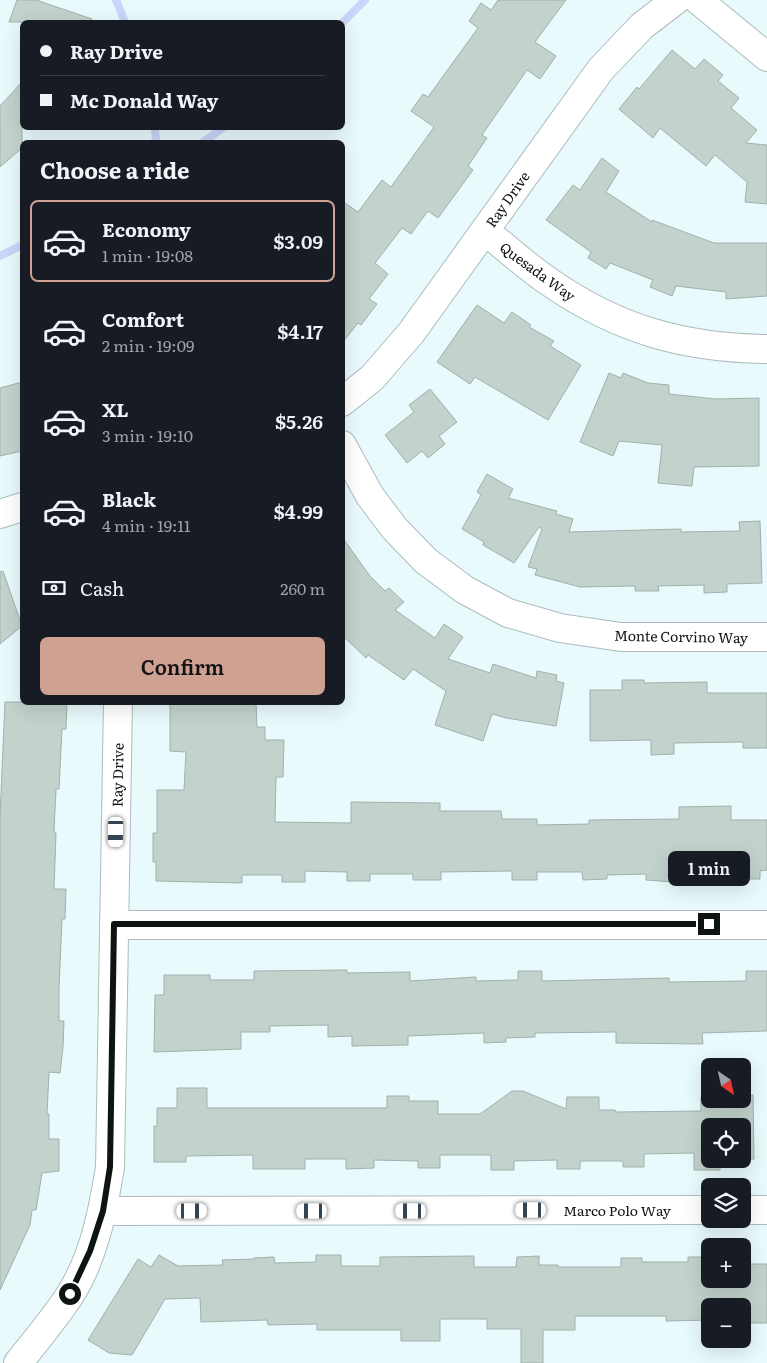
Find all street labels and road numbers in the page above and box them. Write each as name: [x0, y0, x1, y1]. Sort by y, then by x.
street label: Ray Drive: [480, 167, 534, 231]
street label: Quesada Way: [496, 237, 581, 306]
street label: Monte Corvino Way: [614, 625, 749, 647]
street label: Ray Drive: [106, 743, 128, 807]
street label: Marco Polo Way: [563, 1200, 672, 1220]

